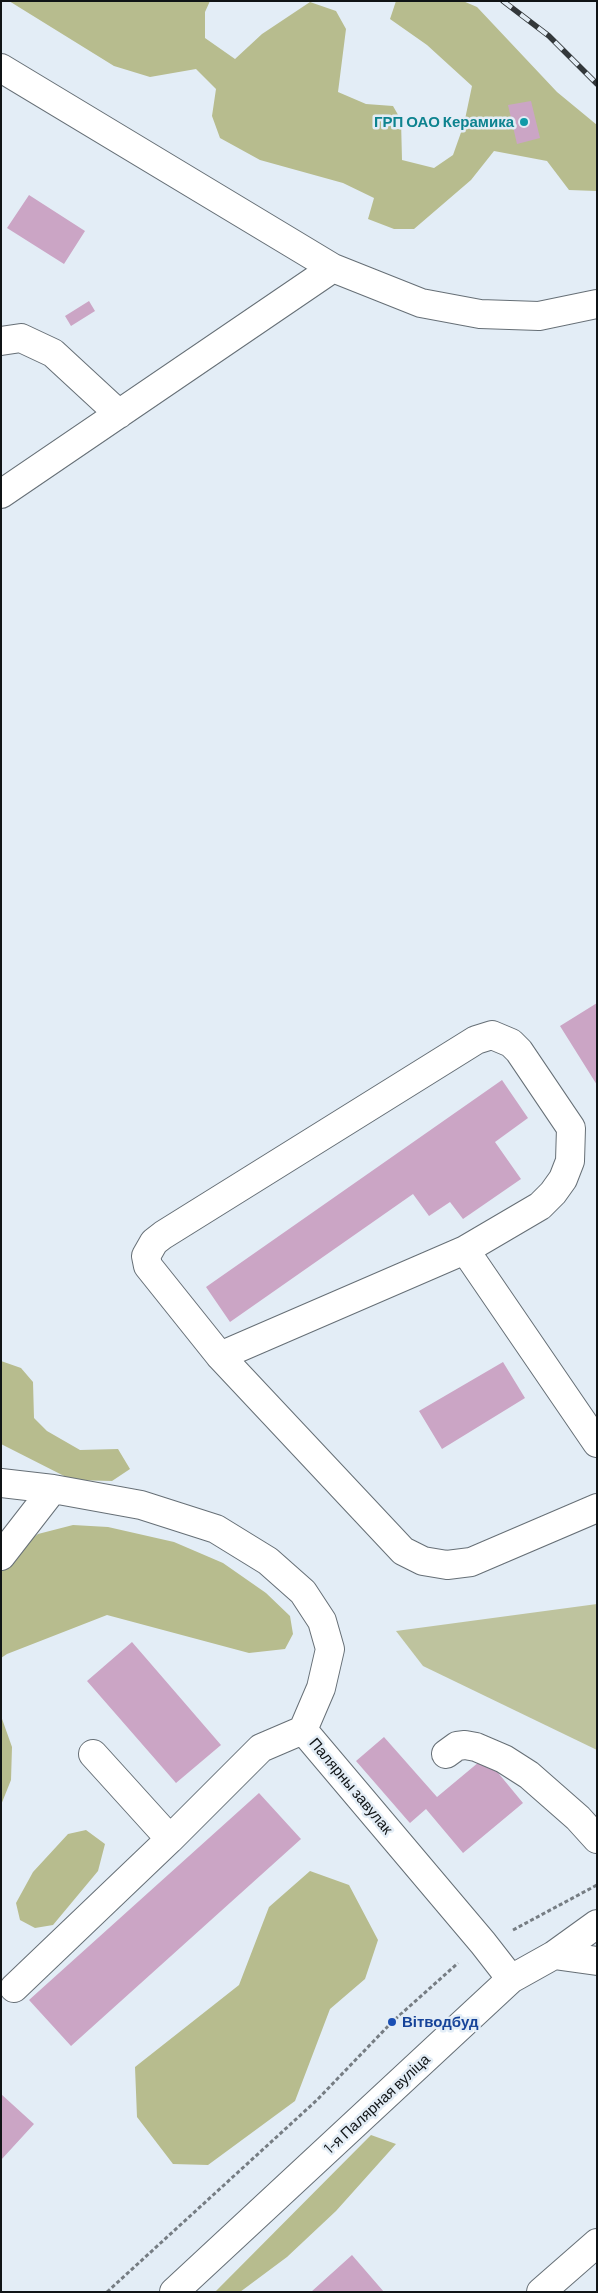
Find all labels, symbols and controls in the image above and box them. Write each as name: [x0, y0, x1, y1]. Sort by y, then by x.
place label: ГРП ОАО Керамика: [374, 113, 514, 131]
marker: ГРП ОАО Керамика: [518, 116, 530, 128]
street label: Палярны завулак: [306, 1734, 396, 1838]
place label: Вітводбуд: [402, 2013, 478, 2031]
marker: Вітводбуд: [386, 2016, 398, 2028]
street label: 1-я Палярная вуліца: [320, 2050, 434, 2158]

